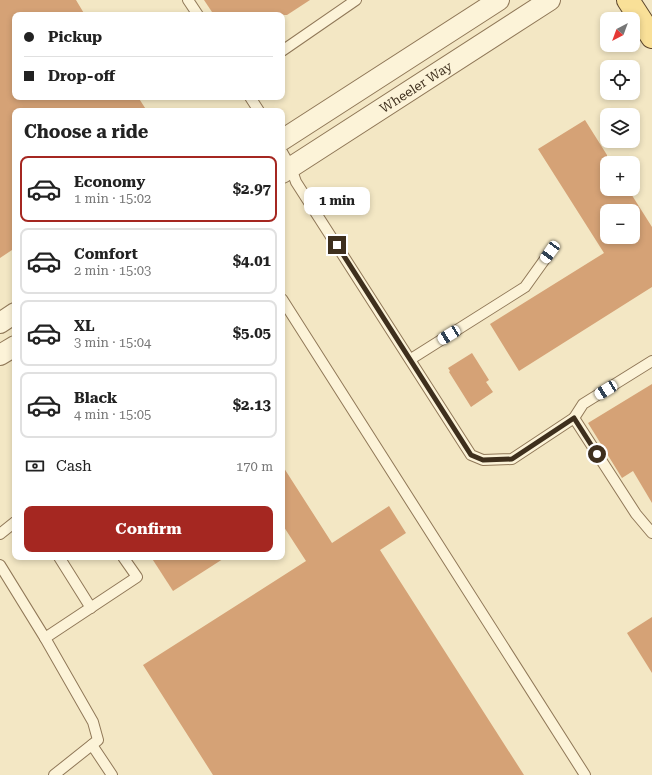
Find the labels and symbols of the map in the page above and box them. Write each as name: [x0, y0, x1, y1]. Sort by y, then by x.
north arrow: [600, 12, 640, 52]
street label: Wheeler Way: [377, 58, 455, 116]
callout: 1 min: [304, 187, 370, 215]
route end: [328, 236, 346, 254]
car: [538, 239, 562, 265]
car: [436, 324, 462, 346]
car: [593, 379, 619, 401]
route start: [588, 445, 606, 463]

